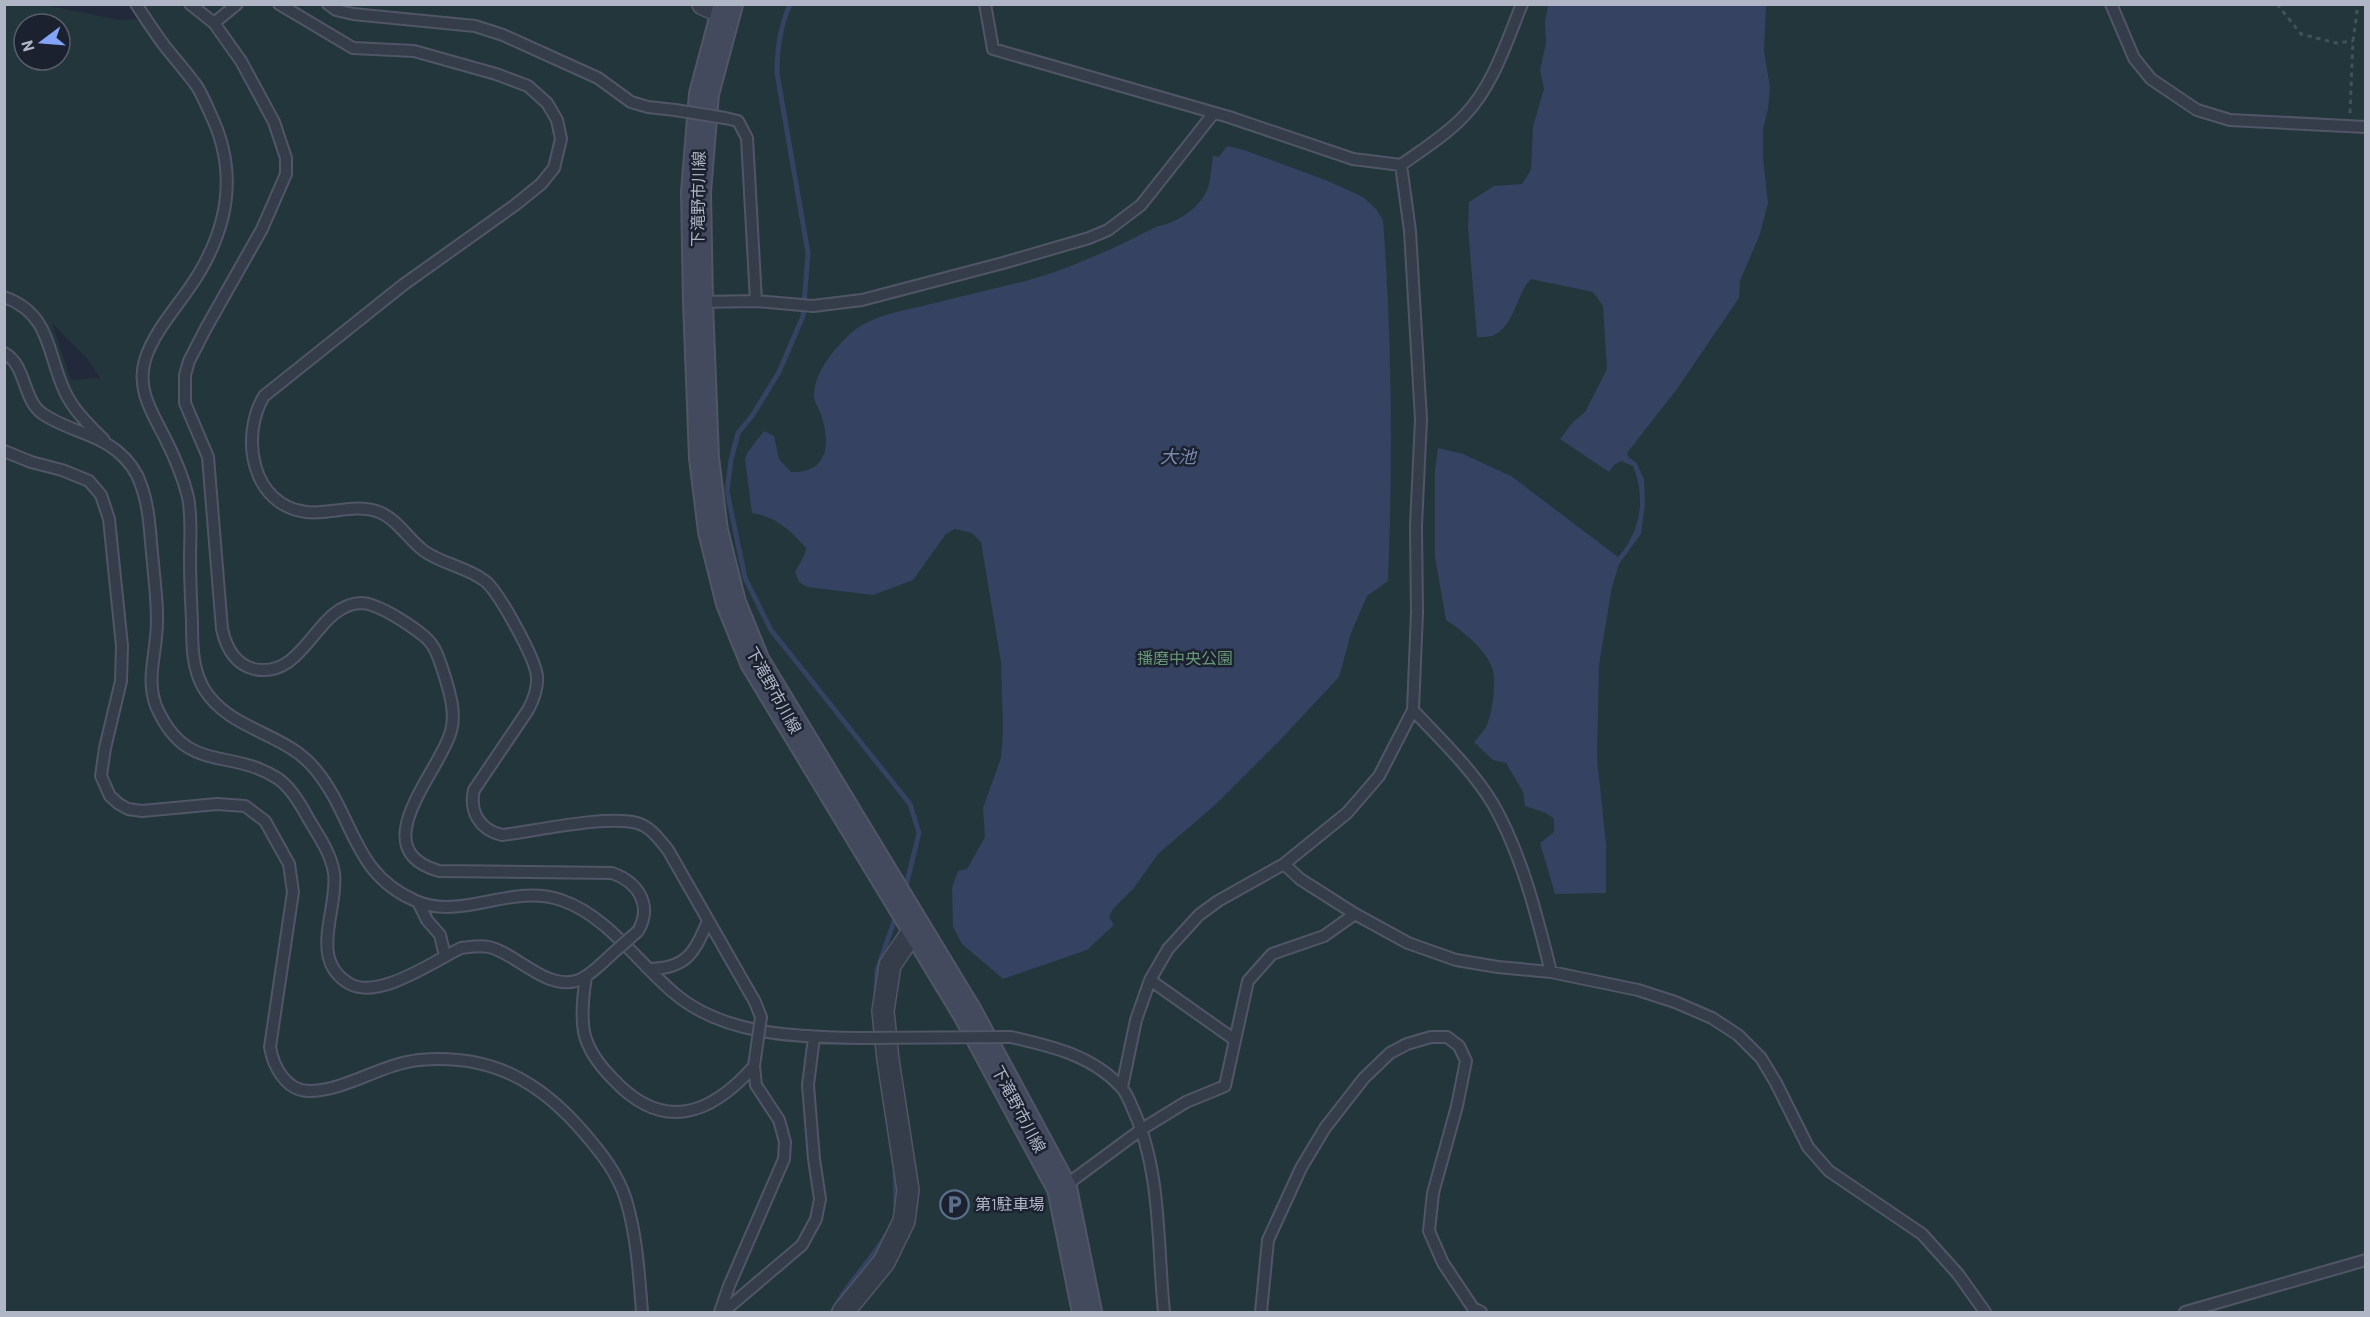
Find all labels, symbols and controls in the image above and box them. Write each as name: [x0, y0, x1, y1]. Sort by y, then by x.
north arrow: [12, 12, 72, 72]
text: N: [17, 39, 38, 54]
street label: 下滝野市川線: [687, 151, 708, 247]
water label: 大池: [1160, 445, 1198, 467]
street label: 下滝野市川線: [743, 643, 806, 736]
park label: 播磨中央公園: [1137, 648, 1233, 667]
street label: 下滝野市川線: [989, 1062, 1050, 1156]
parking icon: 第1駐車場: [938, 1188, 970, 1220]
place label: 第1駐車場: [975, 1194, 1045, 1213]

